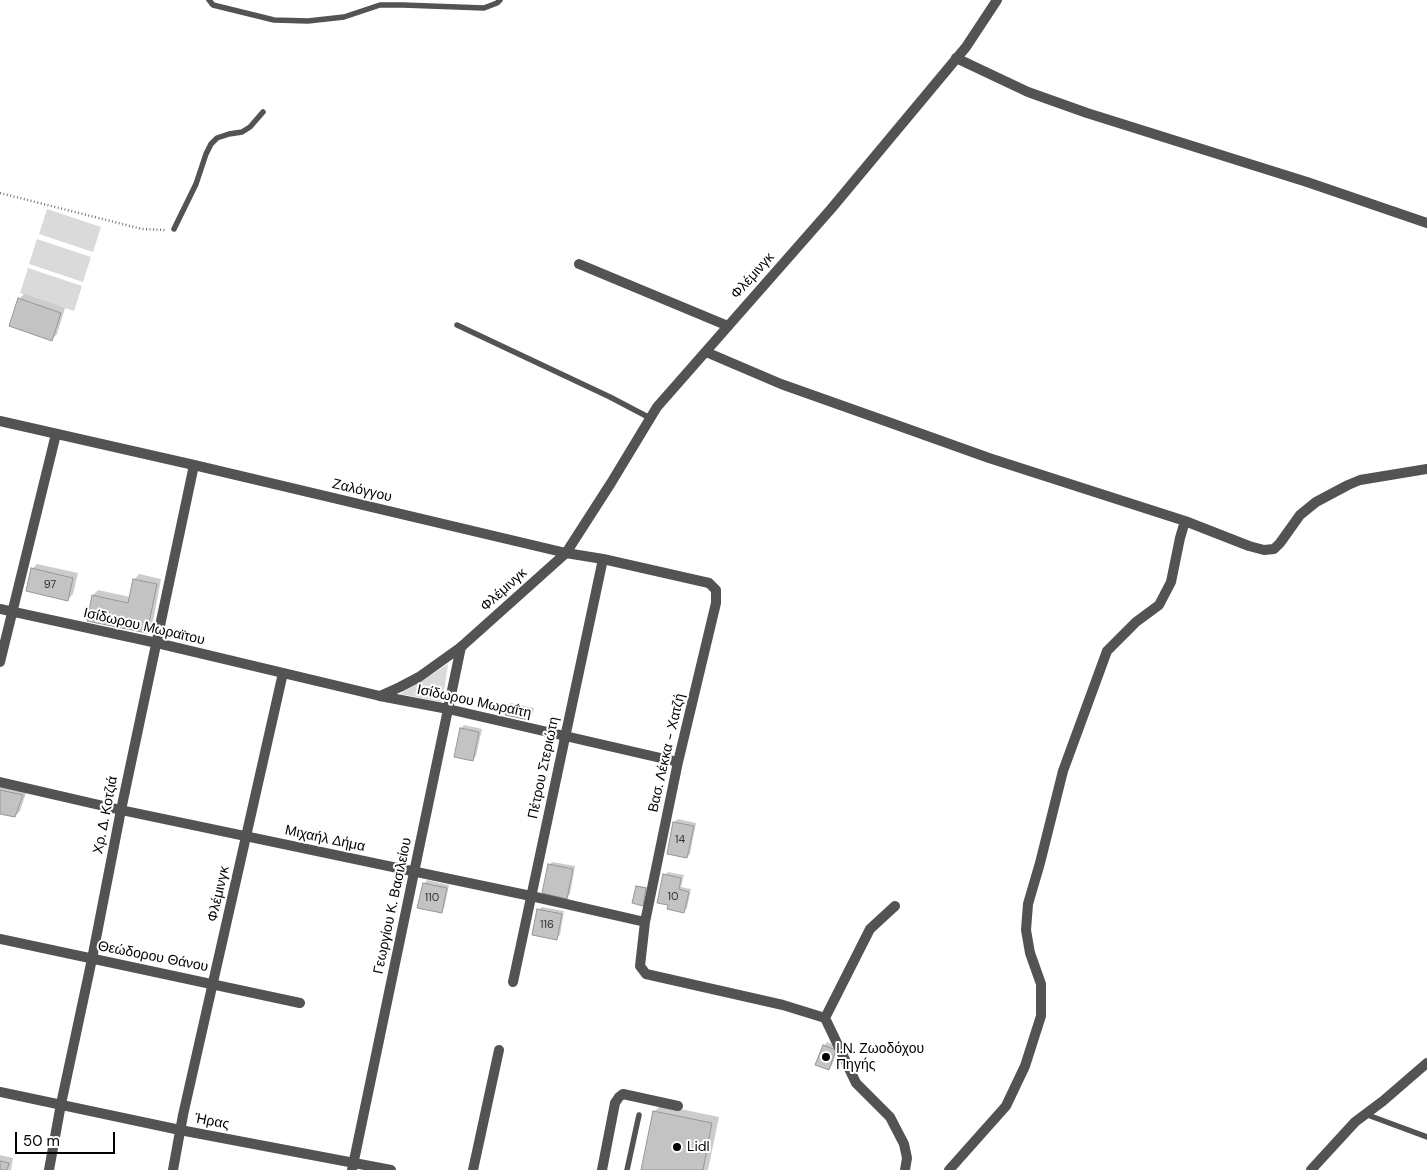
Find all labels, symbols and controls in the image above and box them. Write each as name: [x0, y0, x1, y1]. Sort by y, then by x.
street label: Φλέμινγκ: [728, 249, 778, 303]
street label: Ζαλόγγου: [331, 476, 393, 506]
street label: Φλέμινγκ: [477, 565, 531, 615]
house number: 97: [44, 578, 56, 592]
street label: Ισίδωρου Μωραϊτου: [82, 605, 206, 649]
street label: Ισίδωρου Μωραΐτη: [415, 682, 533, 722]
street label: Βασ. Λέκκα - Χατζή: [645, 692, 689, 814]
street label: Πέτρου Στεριώτη: [525, 715, 563, 821]
street label: Χρ. Δ. Κοτζιά: [90, 775, 122, 855]
street label: Μιχαήλ Δήμα: [283, 822, 367, 856]
house number: 14: [675, 833, 685, 847]
street label: Γεωργίου Κ. Βασιλείου: [370, 836, 416, 976]
street label: Φλέμινγκ: [204, 865, 234, 923]
house number: 10: [668, 890, 678, 904]
house number: 110: [425, 891, 439, 905]
house number: 116: [540, 918, 554, 932]
street label: Θεώδορου Θάνου: [96, 938, 210, 976]
place label: Ι.Ν. Ζωοδόχου Πηγής: [836, 1041, 924, 1074]
marker: Ι.Ν. Ζωοδόχου Πηγής: [820, 1051, 832, 1063]
street label: Ήρας: [193, 1110, 231, 1134]
scale bar: [18, 1122, 118, 1154]
text: 50 m: [23, 1131, 60, 1151]
place label: Lidl: [687, 1139, 710, 1155]
marker: Lidl: [671, 1141, 683, 1153]

